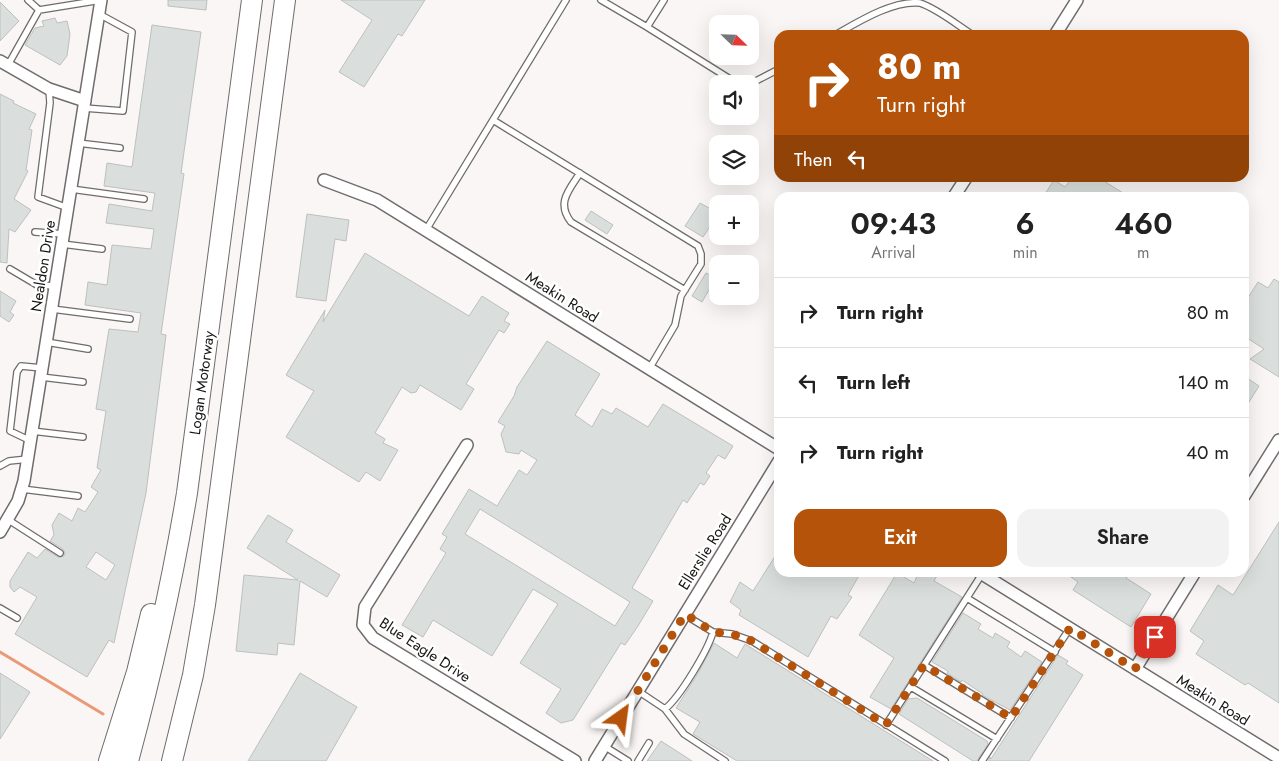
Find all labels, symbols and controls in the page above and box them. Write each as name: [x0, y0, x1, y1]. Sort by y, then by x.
north arrow: [709, 15, 759, 65]
map controls: [709, 15, 759, 305]
text: 80 m: [877, 42, 961, 92]
icon: right: [794, 50, 859, 115]
button: sound: [709, 75, 759, 125]
text: Turn right: [877, 88, 965, 120]
button: layers: [709, 135, 759, 185]
icon: left: [843, 145, 871, 173]
text: Then: [794, 146, 833, 173]
button: +: [709, 195, 759, 245]
text: 09:43: [850, 202, 936, 245]
text: 6: [1016, 202, 1035, 245]
text: 460: [1114, 202, 1173, 245]
street label: Nealdon Drive: [25, 218, 61, 313]
text: Arrival: [871, 241, 915, 264]
text: min: [1013, 241, 1038, 264]
text: m: [1137, 241, 1150, 264]
button: −: [709, 255, 759, 305]
street label: Meakin Road: [521, 266, 603, 328]
icon: right: [794, 299, 822, 327]
text: Turn right: [837, 299, 923, 326]
text: 80 m: [1187, 299, 1229, 326]
street label: Logan Motorway: [184, 329, 220, 436]
icon: left: [794, 369, 822, 397]
text: Turn left: [837, 369, 910, 396]
text: 140 m: [1177, 369, 1229, 396]
icon: right: [794, 439, 822, 467]
text: Turn right: [837, 439, 923, 466]
text: 40 m: [1186, 439, 1229, 466]
button: Exit: [794, 509, 1007, 567]
button: Share: [1017, 509, 1229, 567]
street label: Ellerslie Road: [673, 510, 737, 594]
street label: Blue Eagle Drive: [375, 612, 475, 688]
pin: [1134, 616, 1176, 658]
icon: arrive: [1141, 623, 1169, 651]
street label: Meakin Road: [1172, 669, 1254, 731]
position arrow: [594, 691, 646, 743]

